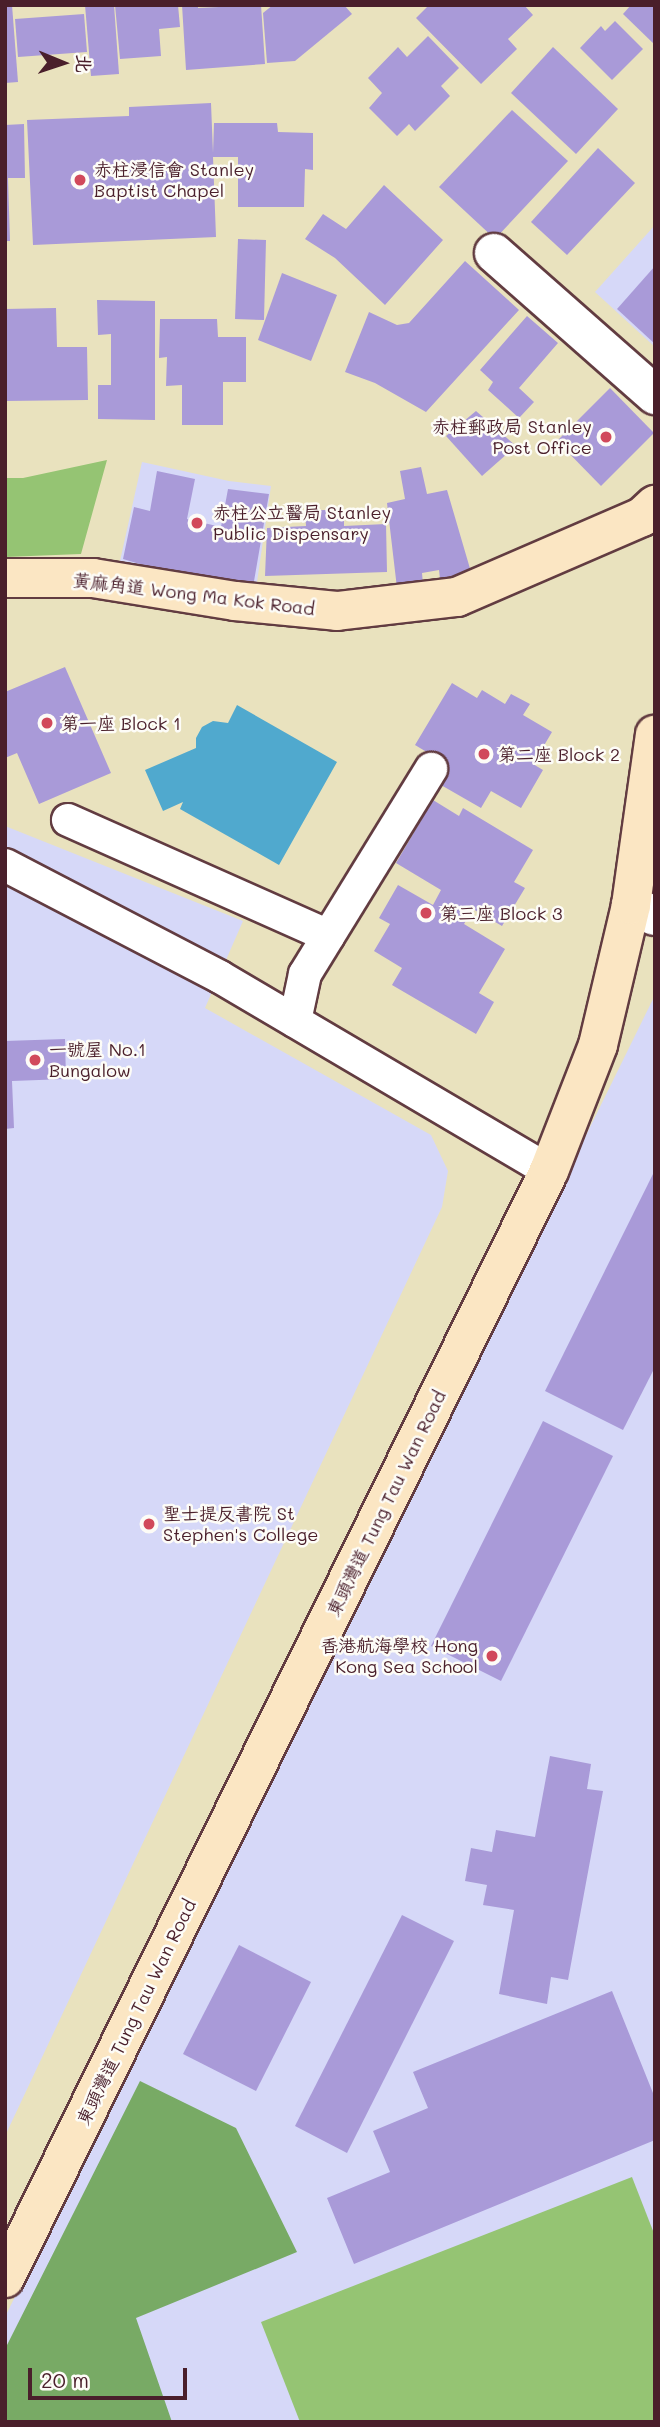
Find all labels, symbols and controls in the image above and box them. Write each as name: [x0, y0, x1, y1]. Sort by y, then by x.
north arrow: [28, 28, 98, 98]
text: 北: [72, 54, 97, 74]
place label: 赤柱浸信會 Stanley Baptist Chapel: [94, 159, 254, 202]
marker: 赤柱浸信會 Stanley Baptist Chapel: [72, 172, 88, 188]
place label: 赤柱郵政局 Stanley Post Office: [432, 416, 592, 458]
marker: 赤柱郵政局 Stanley Post Office: [598, 429, 614, 445]
place label: 赤柱公立醫局 Stanley Public Dispensary: [213, 502, 391, 544]
marker: 赤柱公立醫局 Stanley Public Dispensary: [187, 513, 207, 533]
street label: 黃麻角道 Wong Ma Kok Road: [72, 568, 316, 620]
place label: 第一座 Block 1: [61, 712, 181, 734]
marker: 第一座 Block 1: [39, 715, 55, 731]
place label: 第二座 Block 2: [498, 743, 620, 765]
marker: 第二座 Block 2: [476, 746, 492, 762]
place label: 第三座 Block 3: [440, 902, 563, 924]
marker: 第三座 Block 3: [418, 905, 434, 921]
place label: 一號屋 No.1 Bungalow: [49, 1039, 146, 1082]
marker: 一號屋 No.1 Bungalow: [27, 1052, 43, 1068]
street label: 東頭灣道 Tung Tau Wan Road: [322, 1387, 450, 1619]
place label: 聖士提反書院 St Stephen's College: [163, 1503, 318, 1546]
marker: 聖士提反書院 St Stephen's College: [141, 1516, 157, 1532]
place label: 香港航海學校 Hong Kong Sea School: [320, 1635, 478, 1678]
marker: 香港航海學校 Hong Kong Sea School: [484, 1648, 500, 1664]
street label: 東頭灣道 Tung Tau Wan Road: [72, 1896, 200, 2128]
scale bar: [32, 2354, 191, 2398]
text: 20 m: [41, 2366, 89, 2393]

